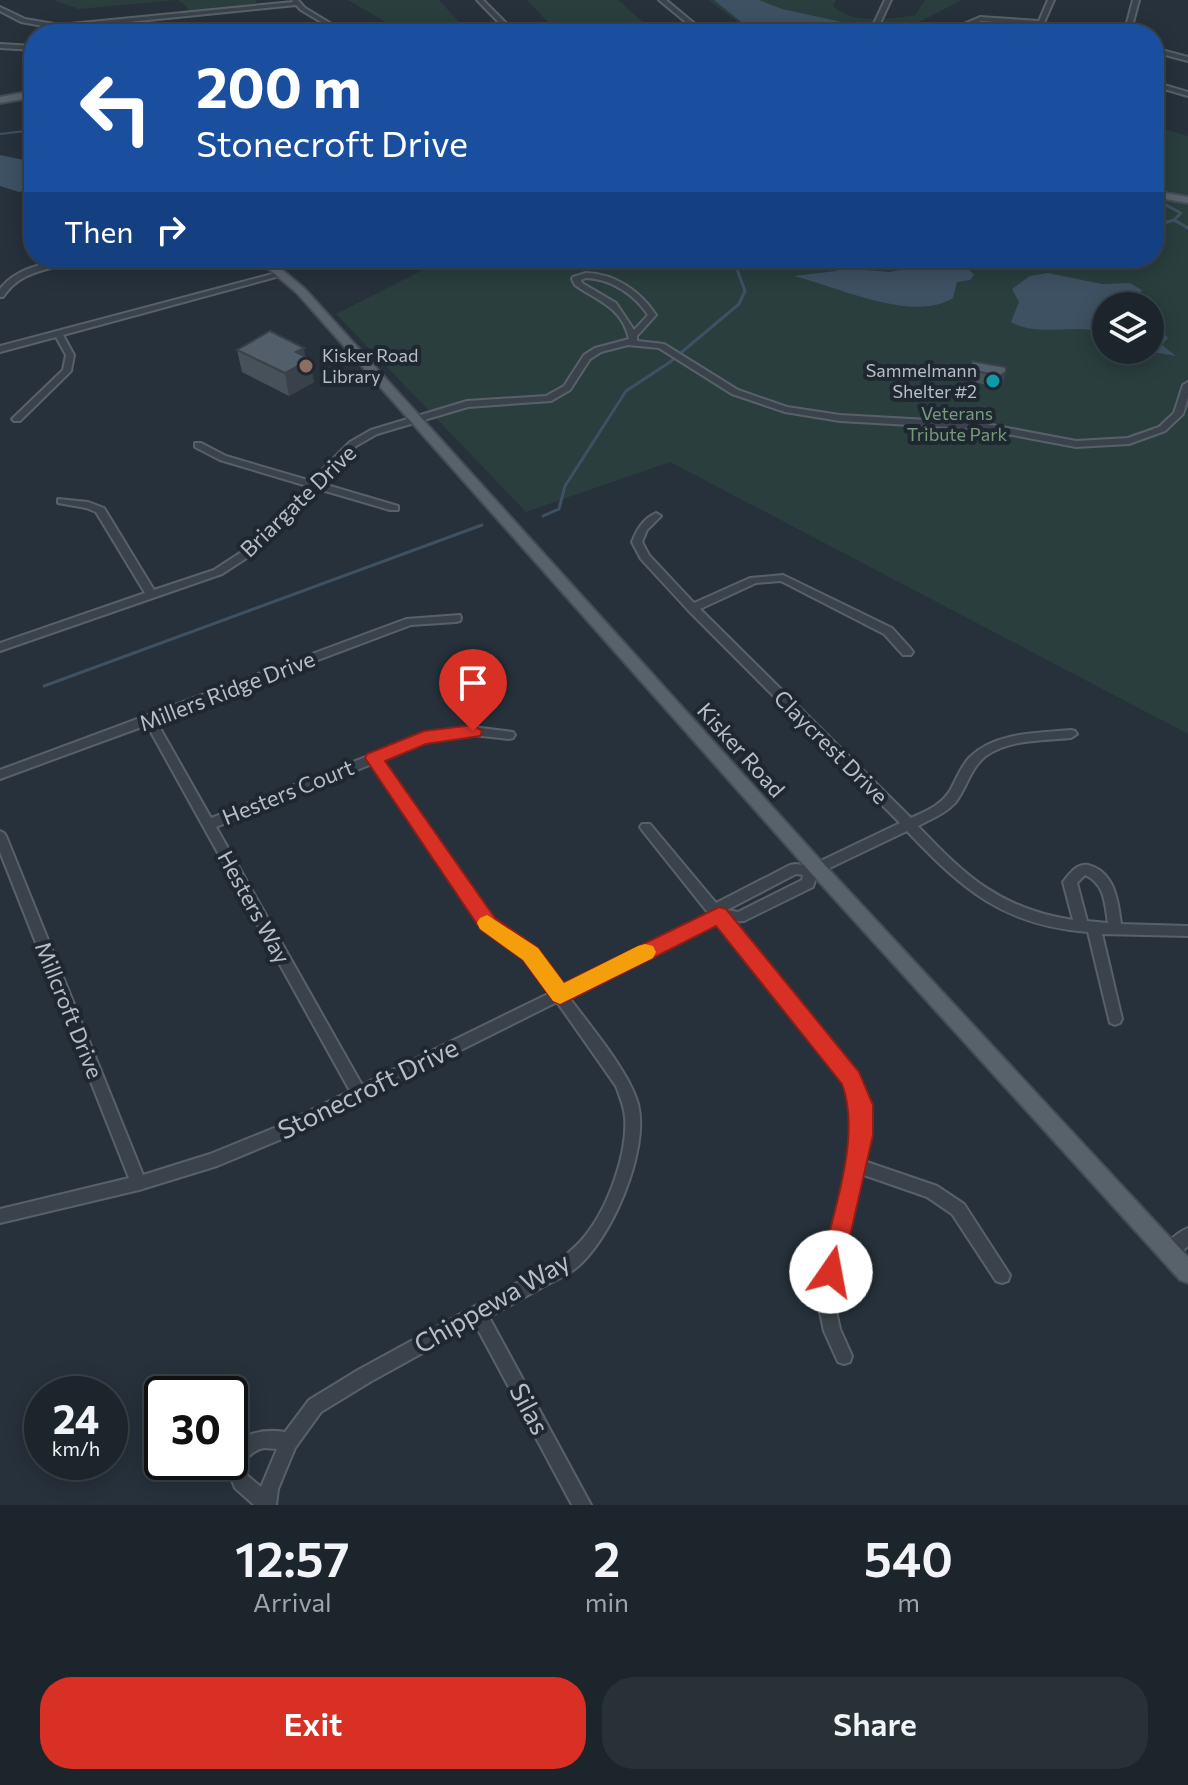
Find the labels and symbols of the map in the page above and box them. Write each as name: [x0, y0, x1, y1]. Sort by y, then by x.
place label: Kisker Road Library: [322, 344, 418, 387]
marker: Kisker Road Library: [297, 357, 315, 375]
place label: Sammelmann Shelter #2: [866, 359, 977, 402]
marker: Sammelmann Shelter #2: [984, 372, 1002, 390]
park label: Veterans Tribute Park: [907, 402, 1007, 445]
street label: Briargate Drive: [234, 439, 361, 562]
street label: Millers Ridge Drive: [135, 645, 318, 736]
pin: [439, 649, 507, 731]
street label: Claycrest Drive: [769, 684, 894, 809]
street label: Kisker Road: [692, 697, 791, 802]
street label: Hesters Court: [218, 753, 358, 830]
street label: Hesters Way: [212, 846, 297, 968]
street label: Millcroft Drive: [30, 937, 109, 1082]
street label: Stonecroft Drive: [272, 1031, 462, 1145]
position arrow: [789, 1230, 873, 1314]
street label: Chippewa Way: [408, 1245, 575, 1359]
speed limit sign: 30: [144, 1376, 248, 1480]
street label: Silas: [504, 1377, 557, 1439]

